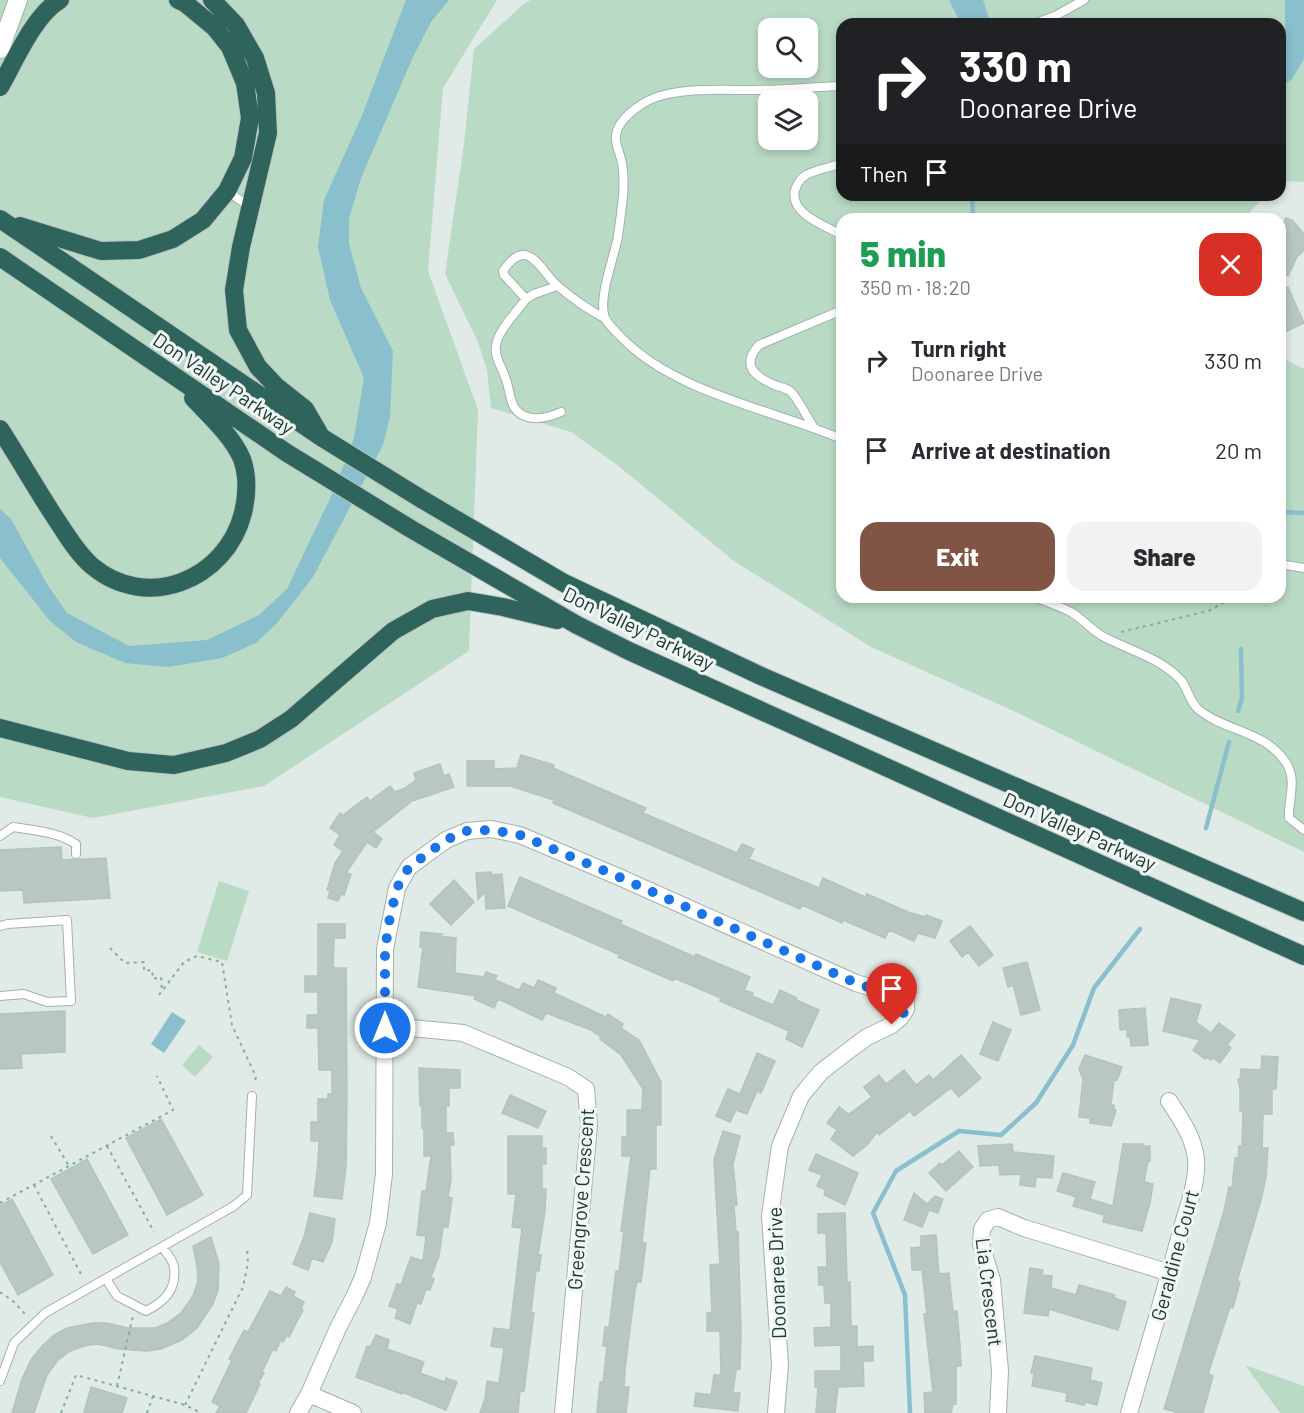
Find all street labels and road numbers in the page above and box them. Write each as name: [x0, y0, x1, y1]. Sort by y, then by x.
street label: Don Valley Parkway: [149, 327, 299, 439]
street label: Don Valley Parkway: [560, 581, 718, 675]
street label: Don Valley Parkway: [1000, 787, 1160, 875]
street label: Greengrove Crescent: [562, 1107, 598, 1291]
street label: Geraldine Court: [1145, 1187, 1203, 1323]
street label: Doonaree Drive: [762, 1207, 790, 1339]
street label: Lia Crescent: [971, 1236, 1009, 1348]

